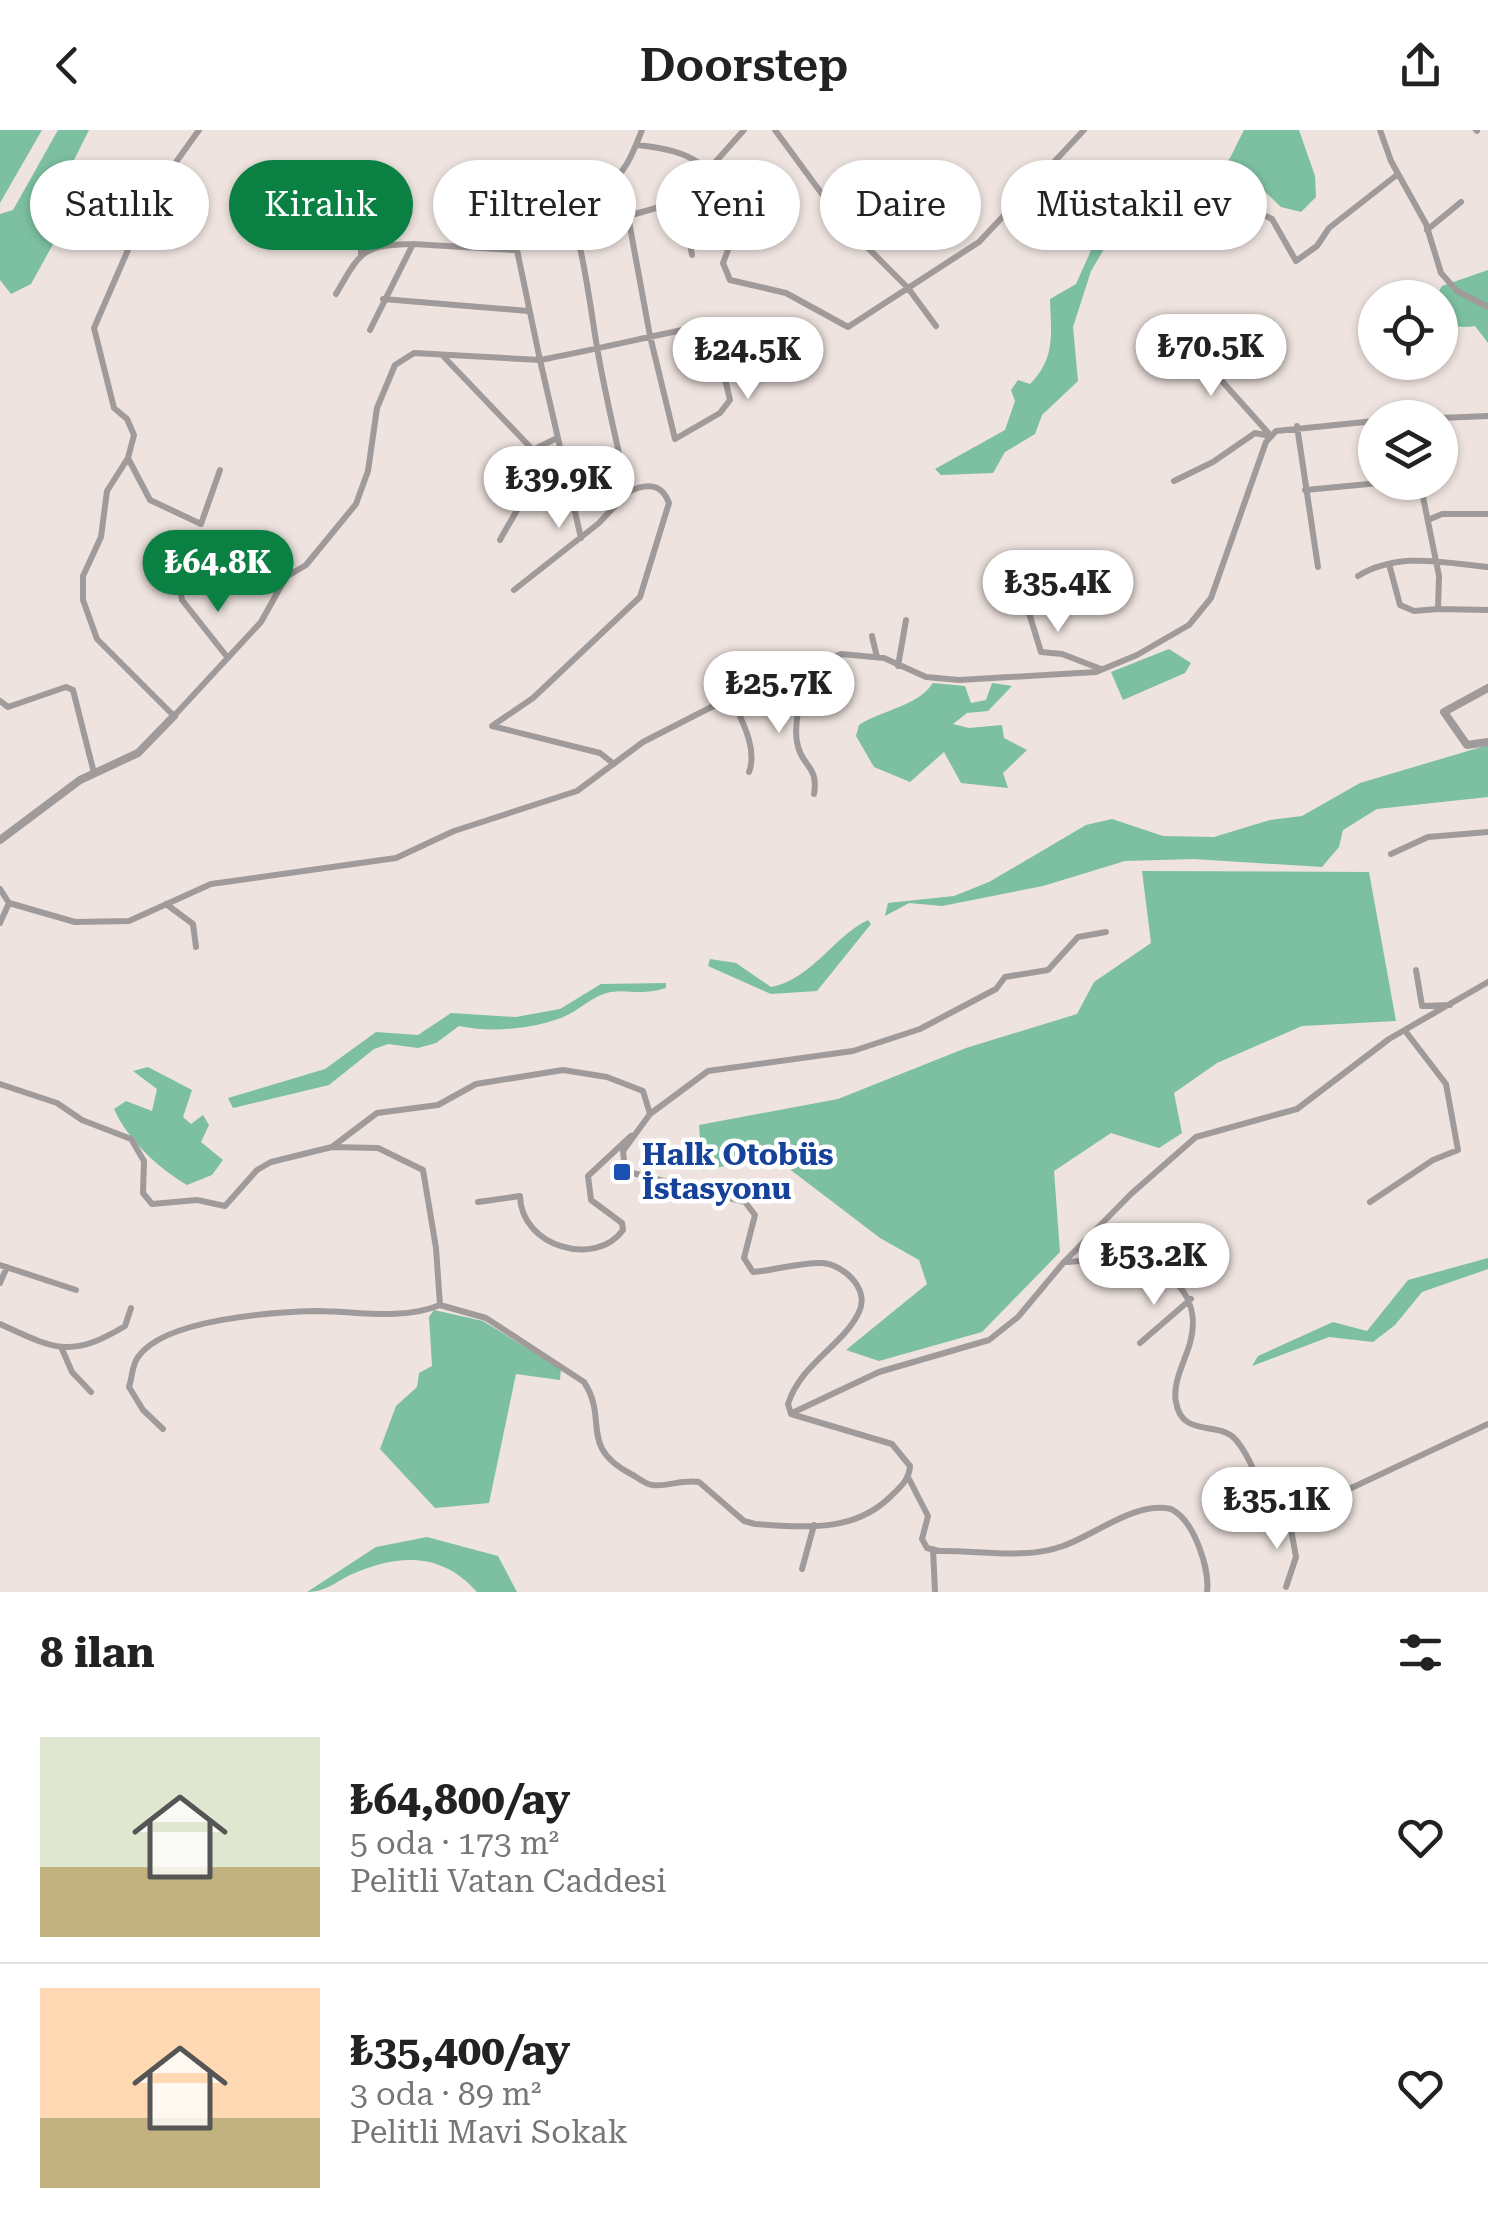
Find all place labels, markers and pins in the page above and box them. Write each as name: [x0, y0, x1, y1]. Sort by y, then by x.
pin: ₺70.5K: [1130, 314, 1292, 399]
pin: ₺24.5K: [667, 317, 829, 402]
pin: ₺39.9K: [478, 446, 640, 531]
pin: ₺64.8K: [137, 530, 299, 615]
pin: ₺35.4K: [977, 550, 1139, 635]
pin: ₺25.7K: [698, 651, 860, 736]
place label: Halk Otobüs İstasyonu: [642, 1137, 834, 1206]
marker: Halk Otobüs İstasyonu: [611, 1161, 633, 1183]
pin: ₺53.2K: [1073, 1223, 1235, 1308]
pin: ₺35.1K: [1196, 1467, 1358, 1552]

